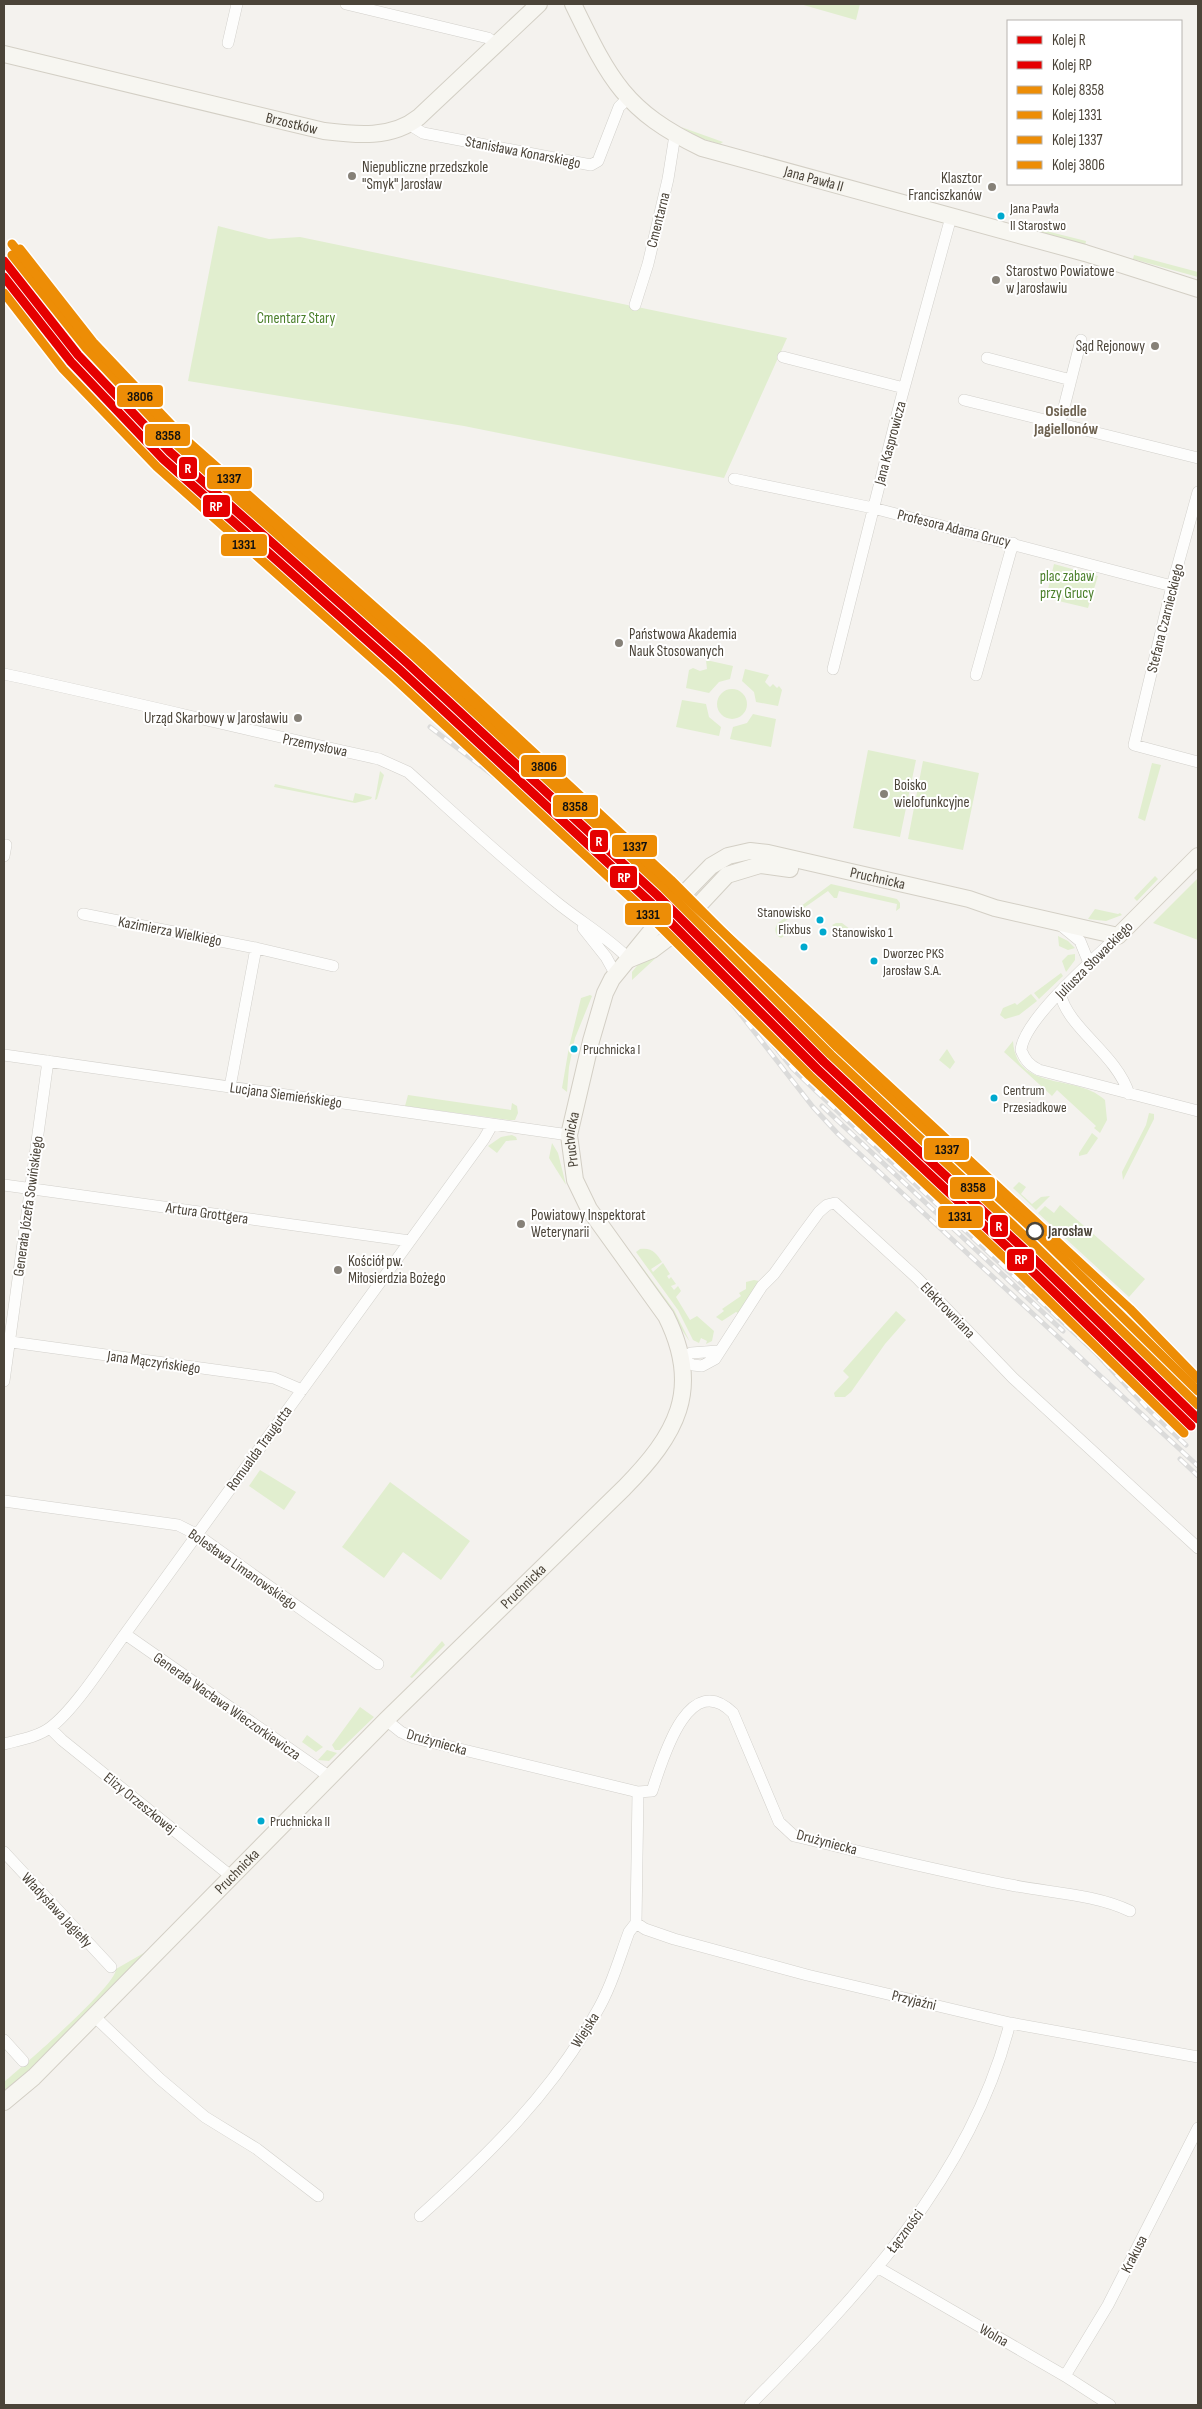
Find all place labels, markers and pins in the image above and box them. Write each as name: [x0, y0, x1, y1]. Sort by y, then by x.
place label: Niepubliczne przedszkole "Smyk" Jarosław: [362, 158, 488, 194]
place label: Klasztor Franciszkanów: [908, 169, 983, 205]
marker: Niepubliczne przedszkole "Smyk" Jarosław: [346, 170, 358, 182]
marker: Klasztor Franciszkanów: [986, 181, 998, 193]
place label: Jana Pawła II Starostwo: [1009, 200, 1066, 234]
marker: Jana Pawła II Starostwo: [996, 211, 1006, 221]
place label: Starostwo Powiatowe w Jarosławiu: [1006, 262, 1114, 298]
marker: Starostwo Powiatowe w Jarosławiu: [990, 274, 1002, 286]
place label: Sąd Rejonowy: [1076, 337, 1145, 356]
marker: Sąd Rejonowy: [1149, 340, 1161, 352]
place label: Państwowa Akademia Nauk Stosowanych: [629, 625, 737, 661]
marker: Państwowa Akademia Nauk Stosowanych: [613, 637, 625, 649]
place label: Urząd Skarbowy w Jarosławiu: [144, 709, 288, 728]
marker: Urząd Skarbowy w Jarosławiu: [292, 712, 304, 724]
place label: Boisko wielofunkcyjne: [894, 776, 970, 812]
marker: Boisko wielofunkcyjne: [878, 788, 890, 800]
place label: Stanowisko Flixbus: [757, 904, 811, 938]
marker: Stanowisko Flixbus: [815, 915, 825, 925]
place label: Stanowisko 1: [832, 924, 893, 941]
marker: Stanowisko 1: [818, 927, 828, 937]
unlabelled marker: [799, 942, 809, 952]
place label: Dworzec PKS Jarosław S.A.: [882, 945, 944, 979]
marker: Dworzec PKS Jarosław S.A.: [869, 956, 879, 966]
place label: Pruchnicka I: [583, 1041, 640, 1058]
marker: Pruchnicka I: [569, 1044, 579, 1054]
place label: Centrum Przesiadkowe: [1003, 1082, 1067, 1116]
marker: Centrum Przesiadkowe: [989, 1093, 999, 1103]
place label: Powiatowy Inspektorat Weterynarii: [531, 1206, 646, 1242]
marker: Powiatowy Inspektorat Weterynarii: [515, 1218, 527, 1230]
marker: Jarosław: [1026, 1222, 1044, 1240]
place label: Jarosław: [1047, 1222, 1092, 1241]
place label: Kościół pw. Miłosierdzia Bożego: [348, 1252, 446, 1288]
marker: Kościół pw. Miłosierdzia Bożego: [332, 1264, 344, 1276]
place label: Pruchnicka II: [270, 1813, 330, 1830]
marker: Pruchnicka II: [256, 1816, 266, 1826]

